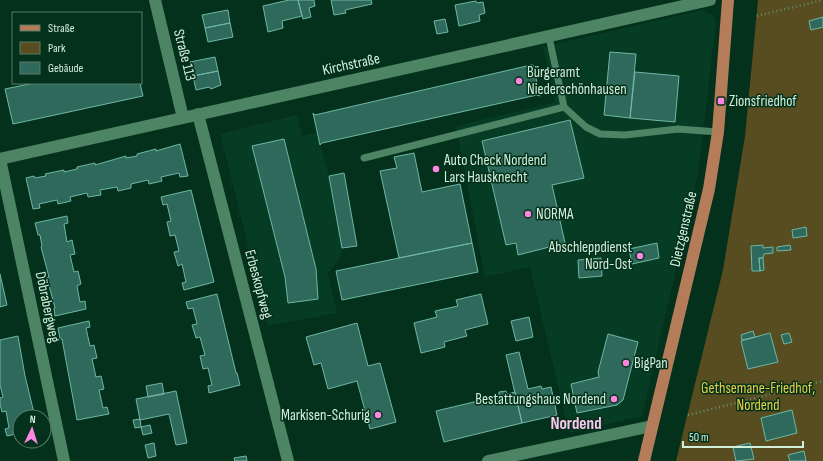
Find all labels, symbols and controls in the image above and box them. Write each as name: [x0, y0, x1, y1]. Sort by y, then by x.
legend: [12, 12, 142, 84]
text: Straße: [48, 21, 75, 36]
street label: Straße 113: [169, 27, 200, 83]
text: Park: [48, 41, 66, 56]
street label: Kirchstraße: [321, 49, 382, 80]
text: Gebäude: [48, 61, 83, 76]
place label: Bürgeramt Niederschönhausen: [527, 63, 627, 99]
marker: Bürgeramt Niederschönhausen: [514, 76, 524, 86]
place label: Zionsfriedhof: [729, 92, 797, 111]
marker: Zionsfriedhof: [716, 96, 726, 106]
place label: Auto Check Nordend Lars Hausknecht: [443, 151, 547, 187]
marker: Auto Check Nordend Lars Hausknecht: [431, 164, 441, 174]
street label: Dietzgenstraße: [666, 190, 701, 269]
place label: NORMA: [536, 205, 574, 224]
marker: NORMA: [523, 209, 533, 219]
place label: Abschleppdienst Nord-Ost: [548, 238, 632, 274]
street label: Erbeskopfweg: [240, 248, 277, 321]
marker: Abschleppdienst Nord-Ost: [635, 251, 645, 261]
street label: Döbrabergweg: [31, 270, 64, 344]
place label: BigPan: [634, 354, 668, 373]
marker: BigPan: [621, 358, 631, 368]
park label: Gethsemane-Friedhof, Nordend: [701, 379, 815, 415]
place label: Bestattungshaus Nordend: [475, 390, 606, 409]
marker: Bestattungshaus Nordend: [609, 394, 619, 404]
place label: Markisen-Schurig: [281, 406, 370, 425]
north arrow: [12, 409, 52, 449]
marker: Markisen-Schurig: [373, 410, 383, 420]
text: N: [29, 413, 36, 426]
district label: Nordend: [550, 414, 602, 434]
scale bar: [683, 423, 803, 449]
text: 50 m: [689, 430, 709, 445]

